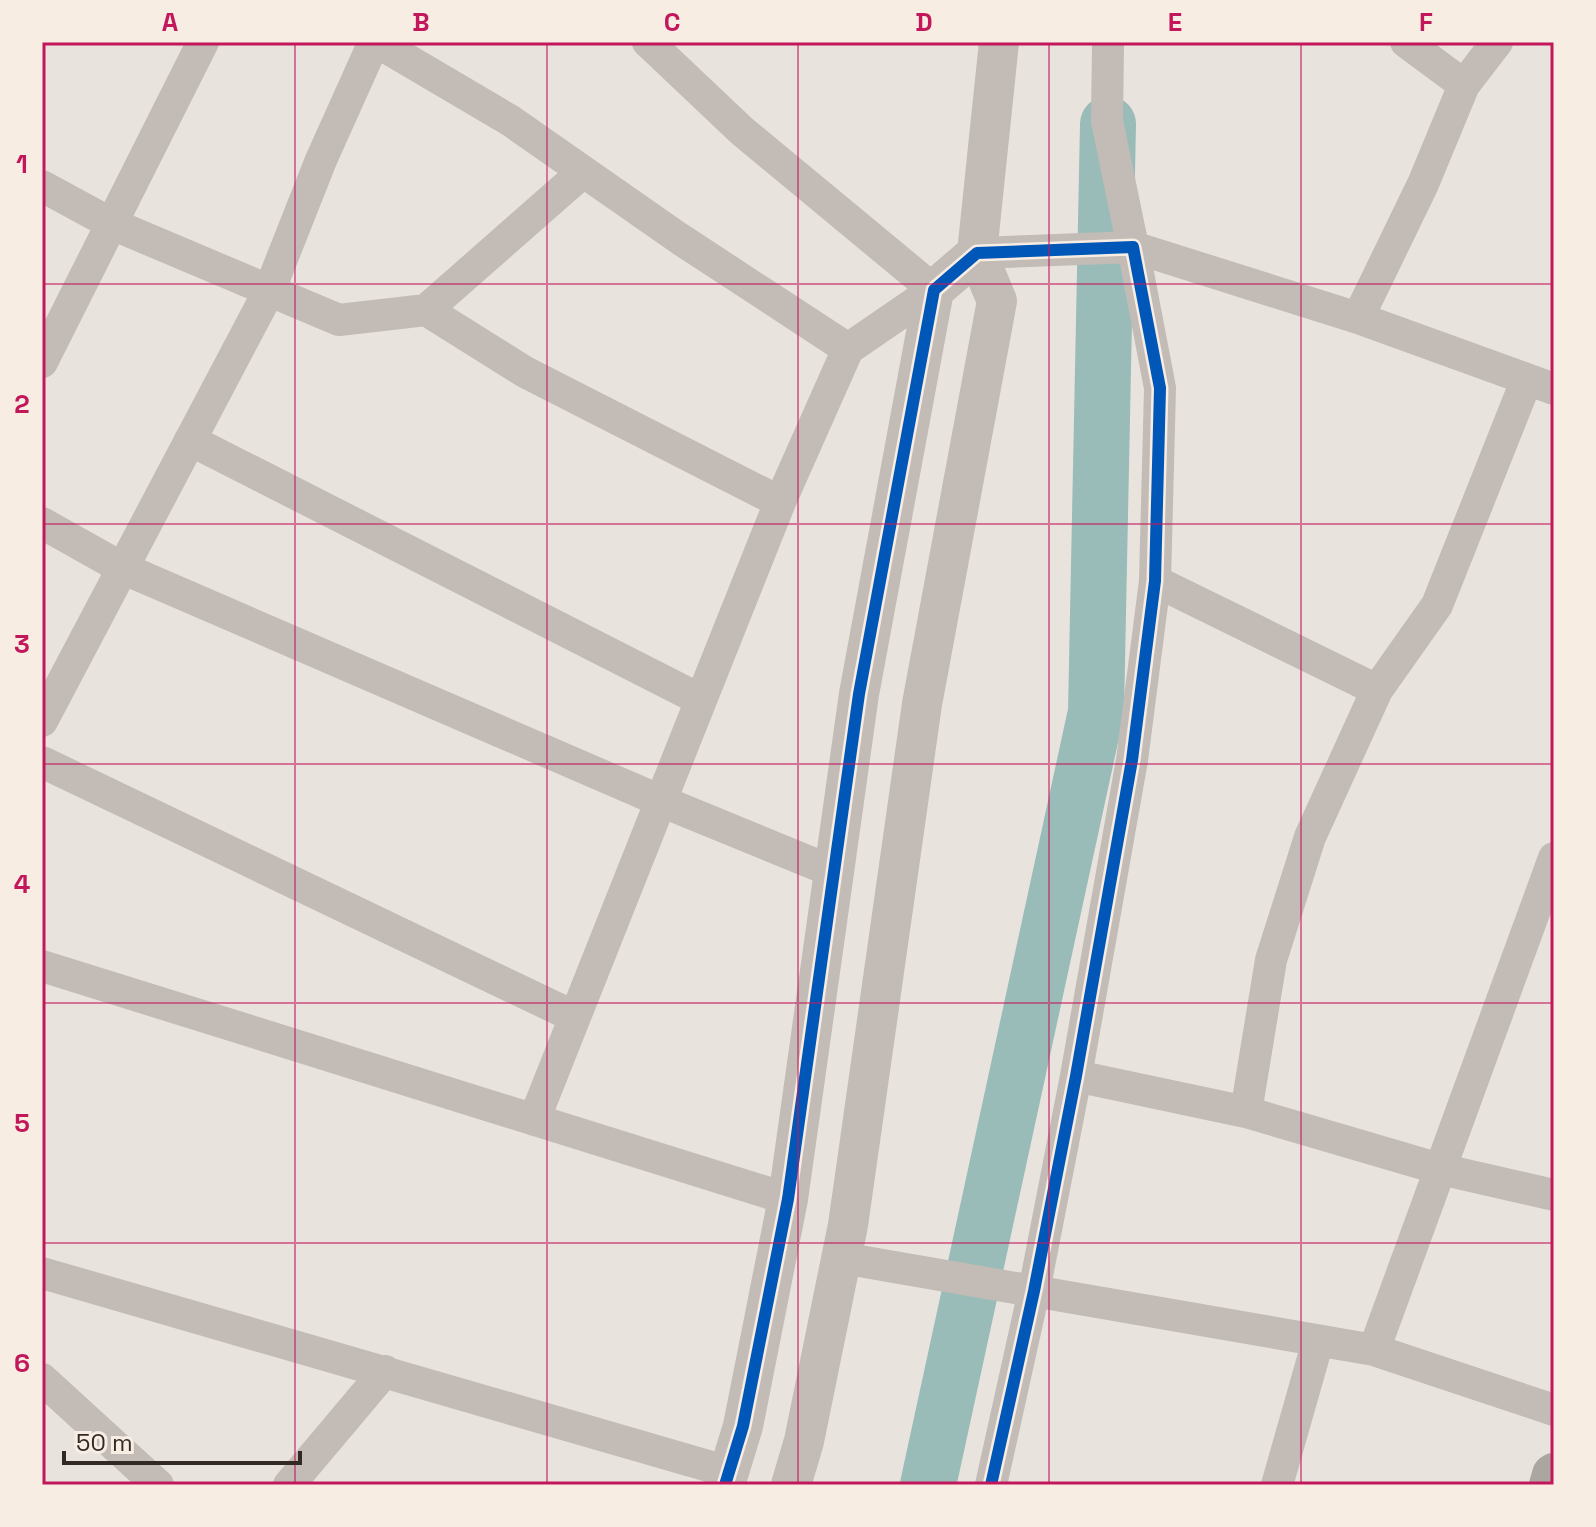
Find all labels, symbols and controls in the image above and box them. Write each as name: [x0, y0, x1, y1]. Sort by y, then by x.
text: A: [162, 5, 179, 39]
text: B: [412, 5, 430, 39]
text: C: [664, 5, 680, 39]
text: D: [915, 5, 933, 39]
text: E: [1168, 5, 1182, 39]
text: F: [1419, 5, 1433, 39]
text: 1: [16, 147, 28, 181]
text: 2: [14, 387, 30, 421]
text: 3: [14, 627, 30, 661]
text: 4: [14, 867, 30, 901]
text: 5: [14, 1106, 30, 1140]
text: 6: [14, 1346, 30, 1380]
scale bar: [64, 1415, 300, 1465]
text: 50 m: [76, 1427, 133, 1458]

